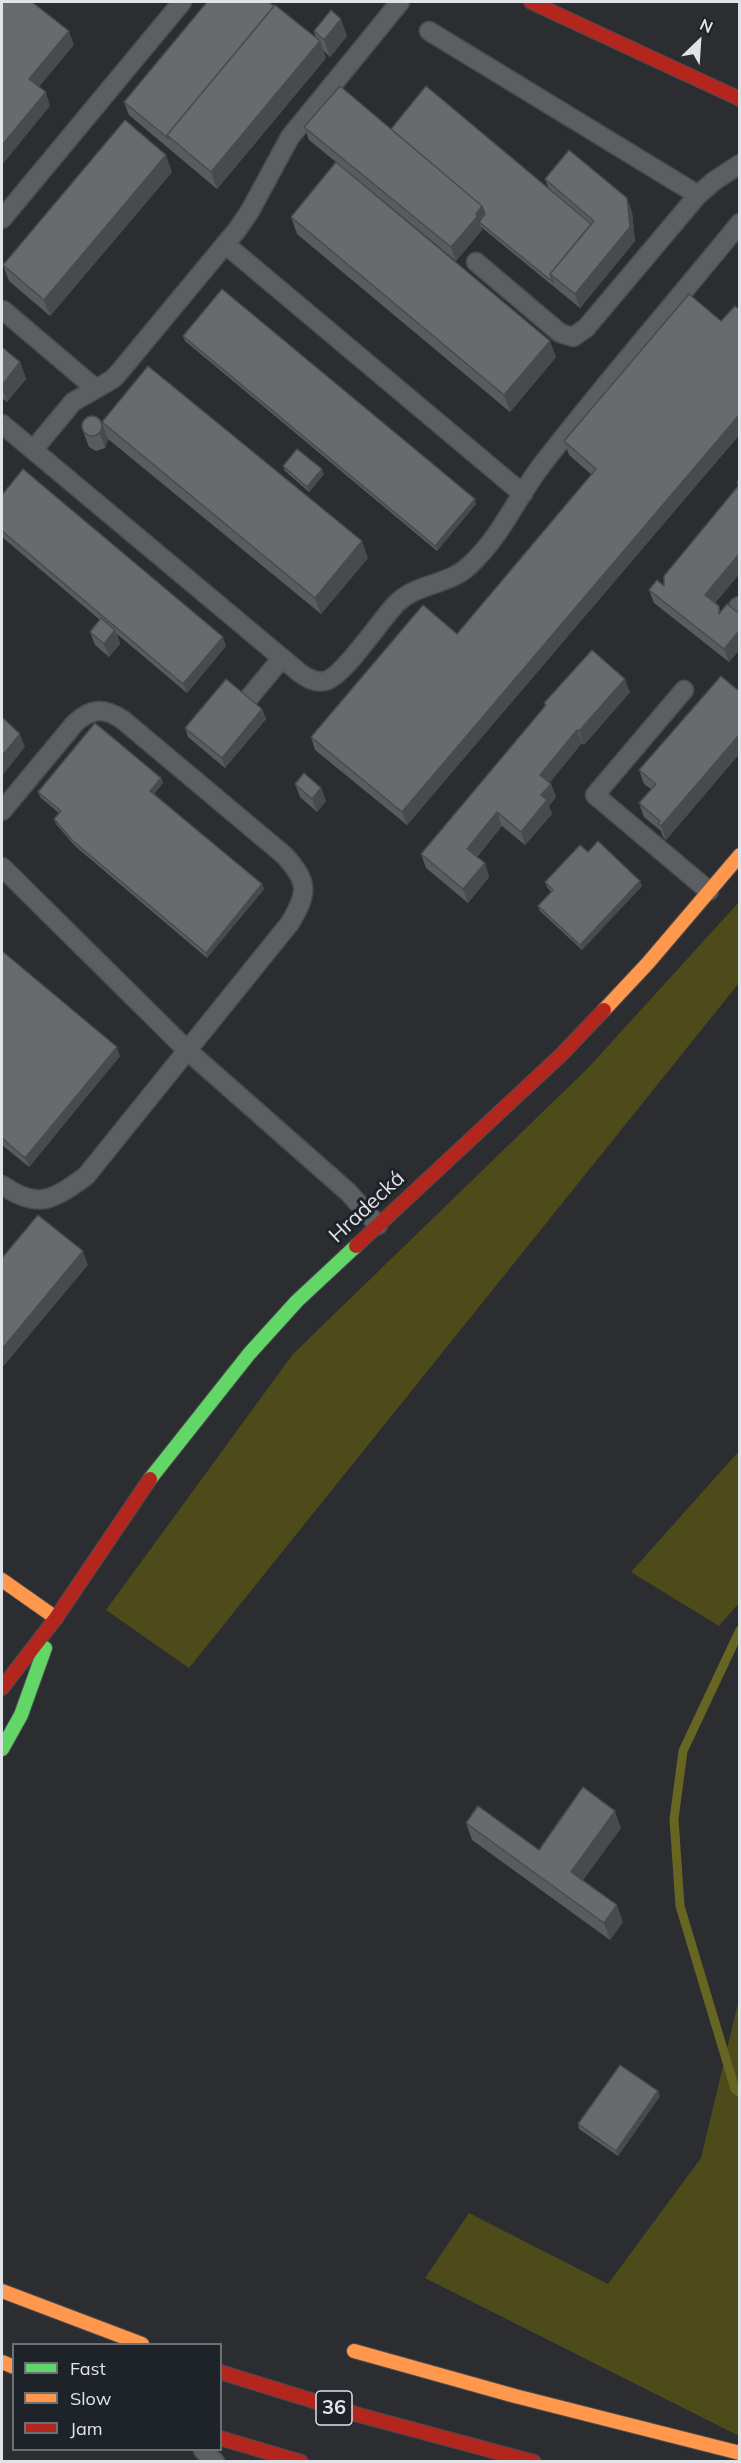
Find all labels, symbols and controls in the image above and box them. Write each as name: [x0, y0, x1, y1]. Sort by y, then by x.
north arrow: [669, 12, 729, 72]
text: N: [697, 14, 716, 37]
street label: Hradecká: [324, 1166, 410, 1248]
legend: [12, 2343, 222, 2451]
text: Fast: [70, 2357, 106, 2380]
text: Slow: [70, 2387, 111, 2410]
road number: 36: [316, 2391, 352, 2425]
text: Jam: [70, 2417, 103, 2440]

